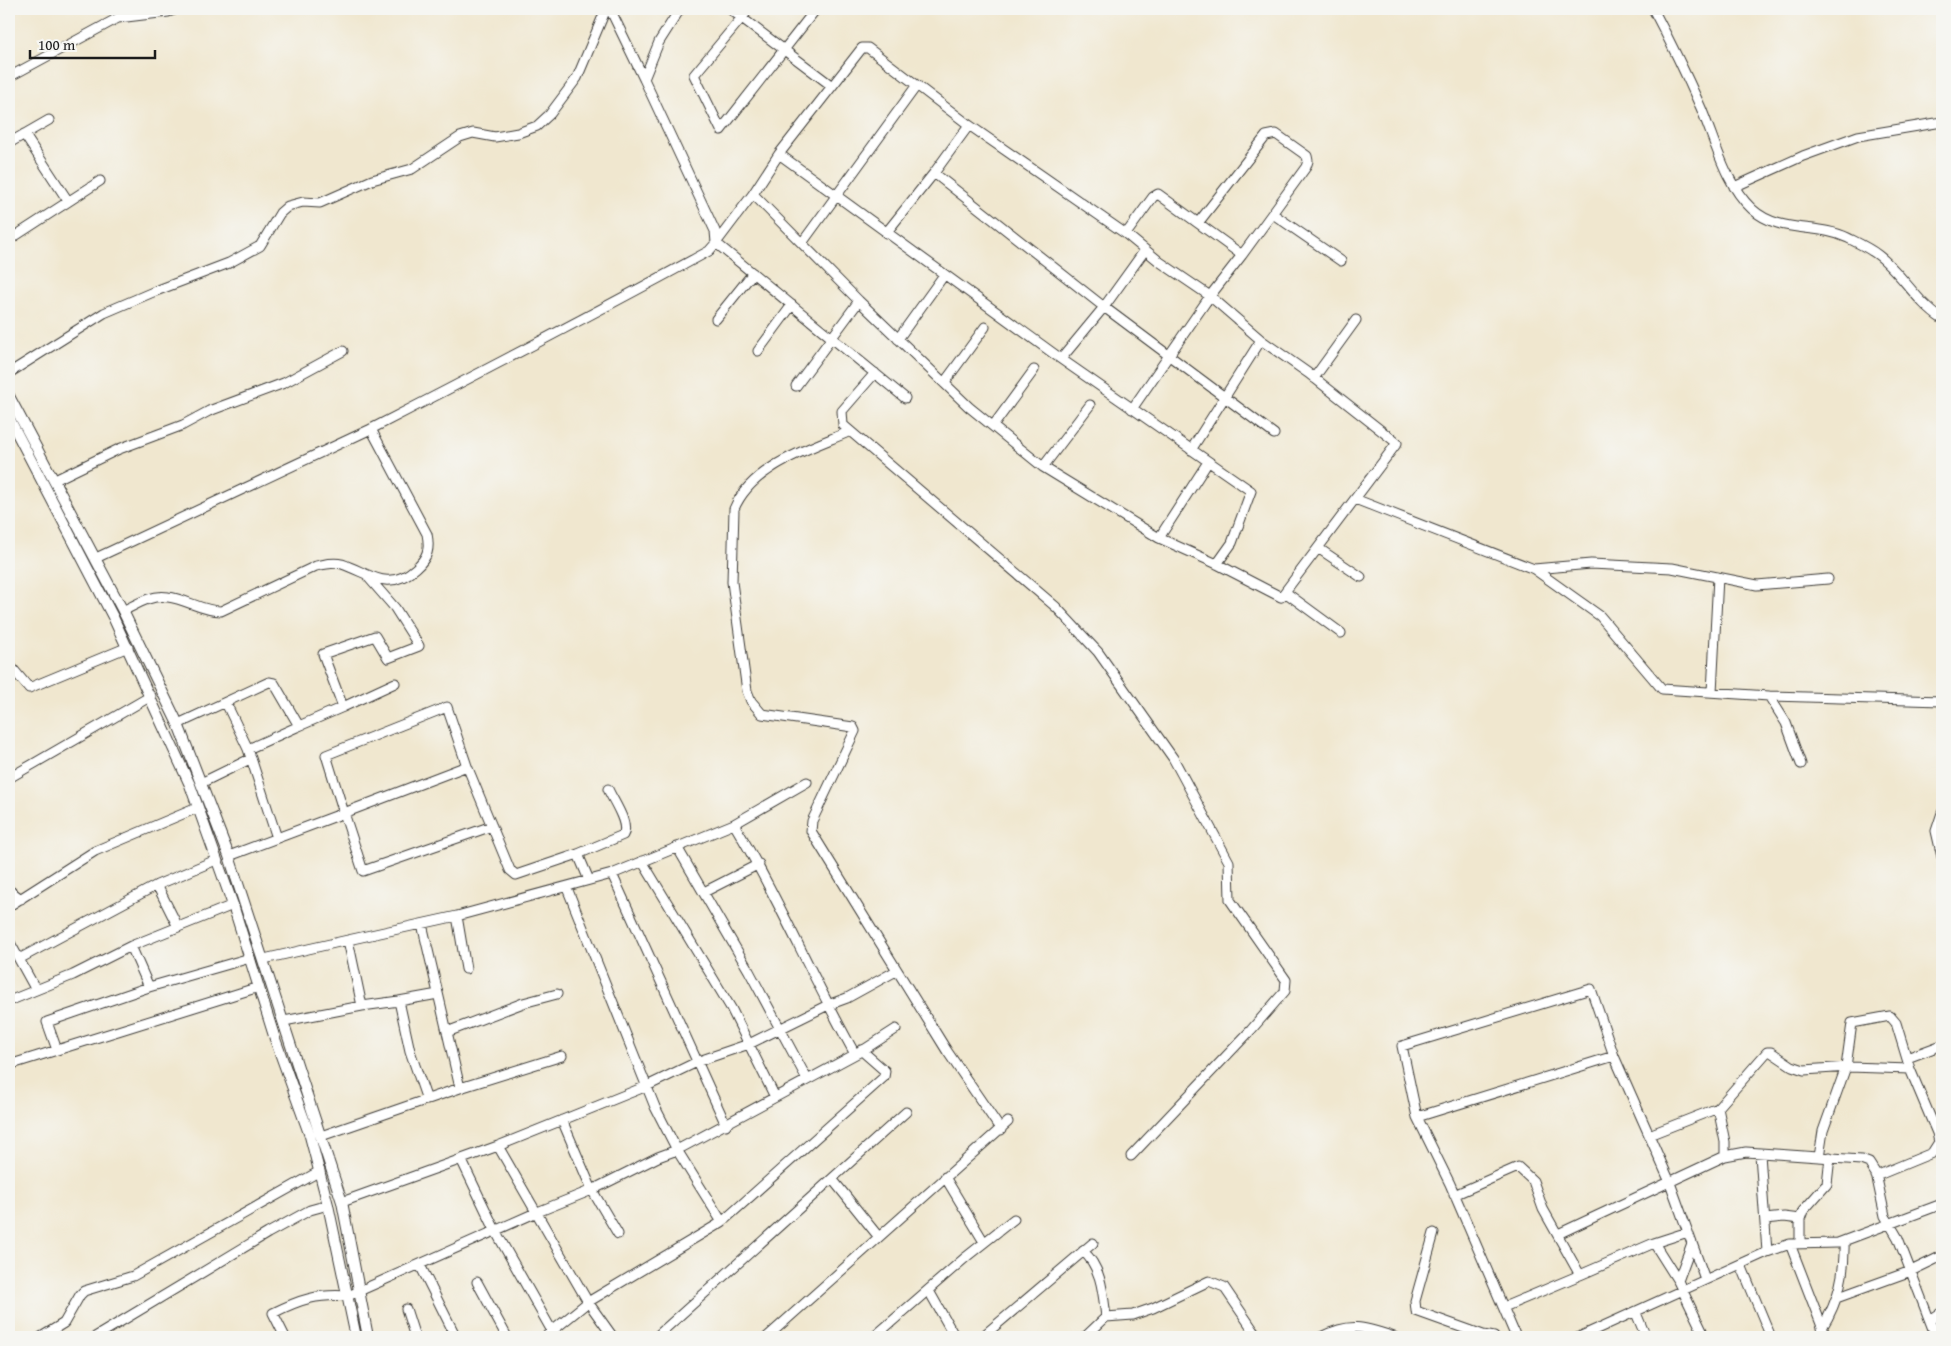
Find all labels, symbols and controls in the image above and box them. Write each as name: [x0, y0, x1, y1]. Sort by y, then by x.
scale bar: [30, 28, 155, 60]
text: 100 m: [38, 34, 76, 55]

